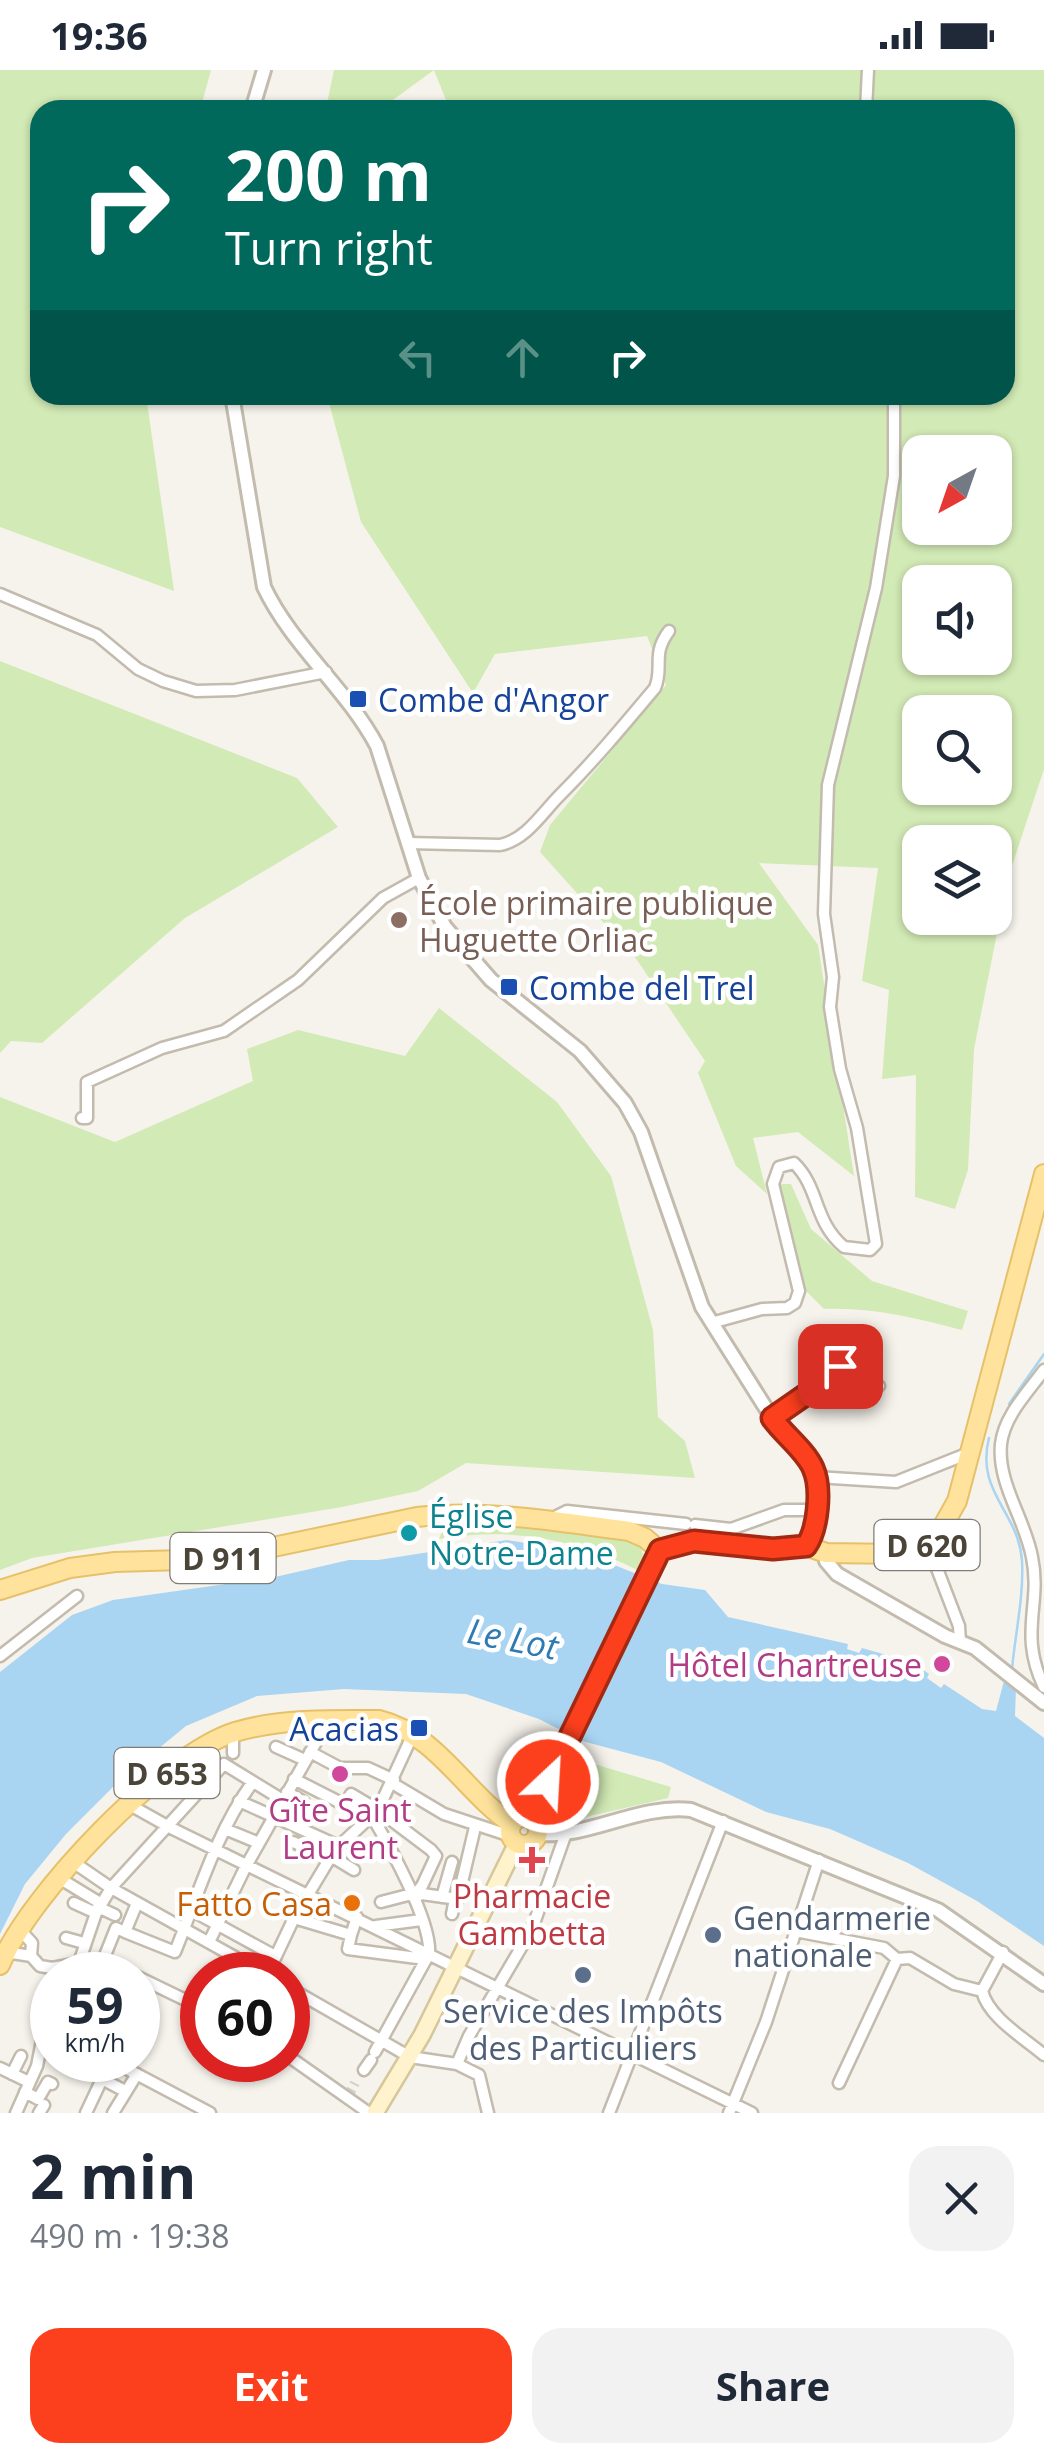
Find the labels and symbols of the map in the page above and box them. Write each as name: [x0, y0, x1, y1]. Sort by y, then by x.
north arrow: [902, 435, 1012, 545]
place label: Combe d'Angor: [378, 678, 609, 721]
marker: Combe d'Angor: [347, 688, 369, 710]
place label: École primaire publique Huguette Orliac: [419, 881, 773, 961]
marker: École primaire publique Huguette Orliac: [388, 909, 410, 931]
place label: Combe del Trel: [529, 966, 755, 1009]
marker: Combe del Trel: [498, 976, 520, 998]
pin: [798, 1324, 883, 1409]
place label: Église Notre-Dame: [429, 1494, 614, 1574]
road number: D 620: [874, 1520, 980, 1570]
marker: Église Notre-Dame: [398, 1522, 420, 1544]
road number: D 911: [170, 1533, 276, 1583]
water label: Le Lot: [464, 1606, 564, 1670]
place label: Hôtel Chartreuse: [667, 1643, 922, 1686]
marker: Hôtel Chartreuse: [931, 1653, 953, 1675]
place label: Acacias: [289, 1707, 399, 1750]
marker: Acacias: [408, 1717, 430, 1739]
position arrow: [496, 1730, 600, 1834]
road number: D 653: [114, 1748, 220, 1798]
marker: Gîte Saint Laurent: [329, 1763, 351, 1785]
place label: Gîte Saint Laurent: [268, 1788, 412, 1868]
marker: Pharmacie Gambetta: [521, 1849, 543, 1871]
place label: Pharmacie Gambetta: [453, 1874, 611, 1954]
place label: Fatto Casa: [176, 1882, 332, 1925]
marker: Fatto Casa: [341, 1892, 363, 1914]
place label: Gendarmerie nationale: [733, 1896, 931, 1976]
marker: Gendarmerie nationale: [702, 1924, 724, 1946]
speed limit sign: 60: [180, 1952, 310, 2082]
marker: Service des Impôts des Particuliers: [572, 1964, 594, 1986]
place label: Service des Impôts des Particuliers: [443, 1989, 723, 2069]

